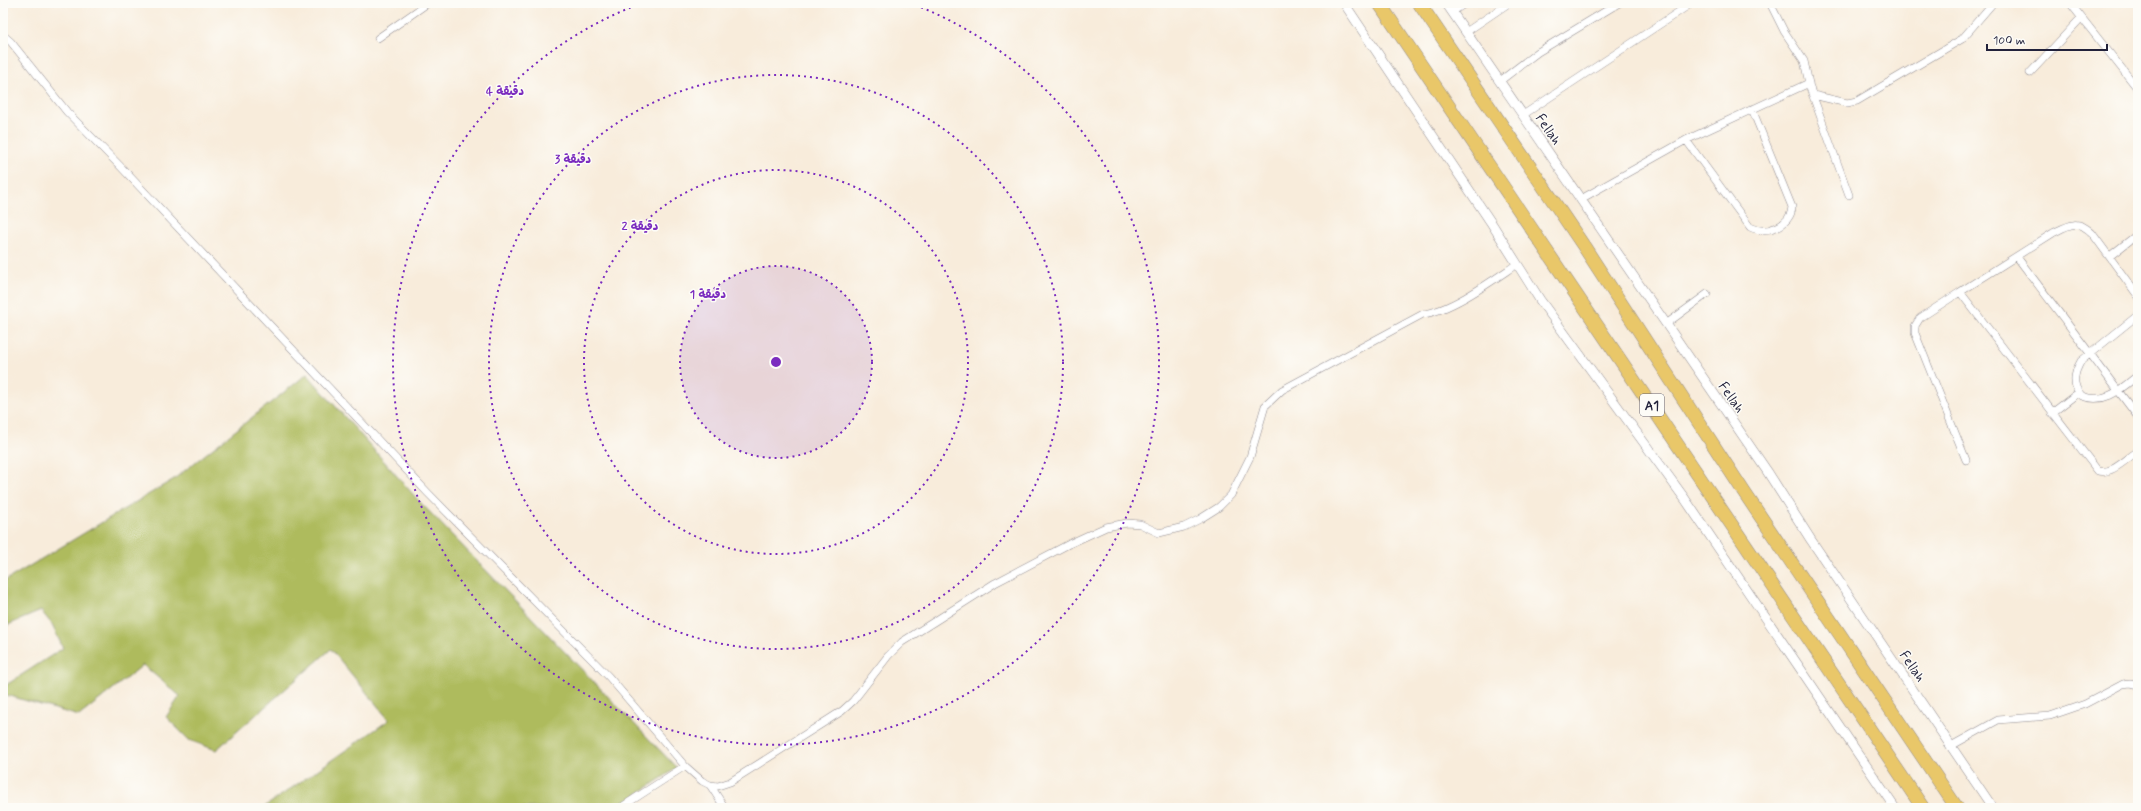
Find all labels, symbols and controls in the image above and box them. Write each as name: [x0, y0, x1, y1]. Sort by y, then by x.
scale bar: [1987, 26, 2107, 52]
text: 100 m: [1993, 33, 2025, 49]
text: 4 دقيقة: [486, 84, 524, 100]
street label: Fellah: [1531, 110, 1565, 149]
text: 3 دقيقة: [555, 152, 592, 168]
text: 2 دقيقة: [622, 219, 659, 235]
text: 1 دقيقة: [690, 287, 727, 303]
centre of rings: [769, 355, 783, 369]
street label: Fellah: [1714, 378, 1748, 417]
road number: A1: [1640, 394, 1664, 416]
street label: Fellah: [1895, 647, 1929, 686]

